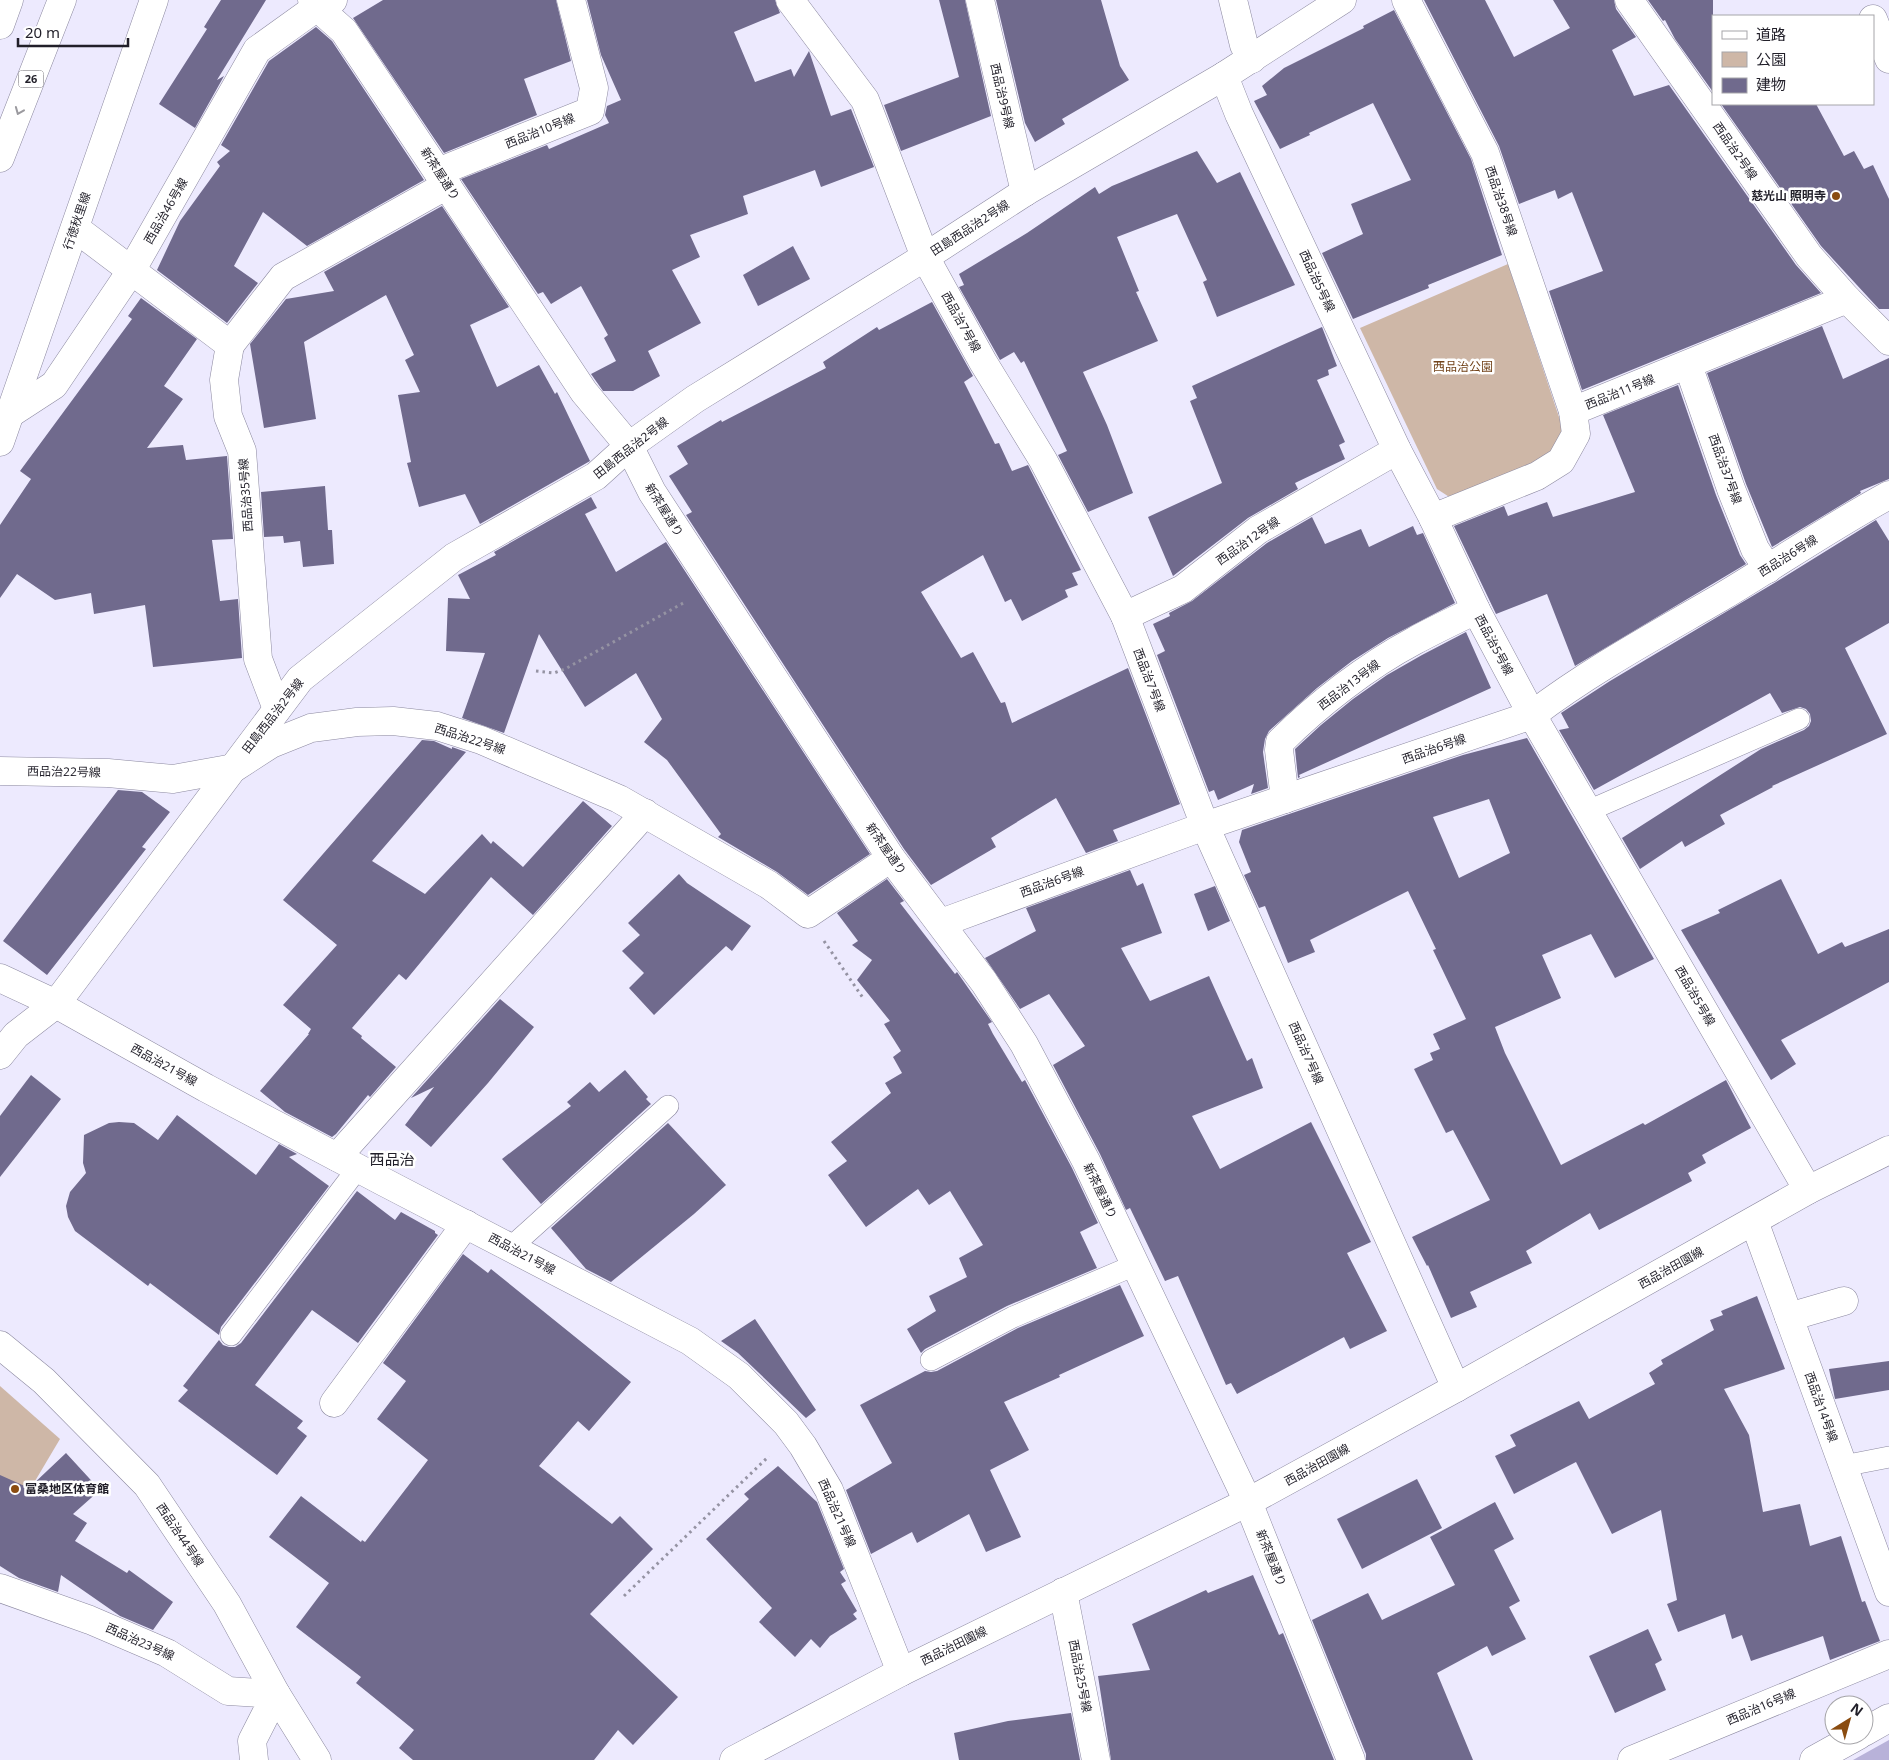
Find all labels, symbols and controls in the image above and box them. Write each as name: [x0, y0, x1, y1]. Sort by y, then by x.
scale bar: [18, 15, 128, 47]
legend: [1712, 15, 1874, 105]
text: 20 m: [25, 22, 60, 42]
text: 道路: [1756, 24, 1786, 44]
text: 公園: [1756, 49, 1786, 69]
street label: 西品治9号線: [987, 61, 1018, 130]
road number: 26: [18, 70, 44, 88]
text: 建物: [1756, 74, 1786, 94]
one-way arrow: [14, 106, 24, 114]
street label: 西品治10号線: [502, 109, 577, 152]
street label: 西品治2号線: [1709, 118, 1762, 183]
street label: 新茶屋通り: [417, 144, 464, 204]
street label: 西品治38号線: [1481, 163, 1522, 238]
street label: 西品治46号線: [140, 175, 191, 247]
place label: 慈光山 照明寺: [1751, 187, 1826, 204]
street label: 行徳秋里線: [59, 190, 94, 252]
marker: 慈光山 照明寺: [1830, 190, 1842, 202]
street label: 田島西品治2号線: [927, 196, 1012, 259]
street label: 西品治5号線: [1296, 247, 1339, 315]
street label: 西品治7号線: [938, 288, 985, 355]
park label: 西品治公園: [1433, 358, 1493, 375]
street label: 西品治11号線: [1582, 370, 1657, 413]
street label: 田島西品治2号線: [590, 413, 672, 482]
street label: 西品治37号線: [1705, 431, 1746, 506]
street label: 西品治35号線: [234, 458, 257, 532]
street label: 新茶屋通り: [641, 480, 688, 540]
street label: 西品治12号線: [1213, 512, 1283, 569]
street label: 西品治6号線: [1755, 531, 1821, 581]
street label: 西品治5号線: [1471, 611, 1518, 678]
street label: 西品治7号線: [1130, 646, 1169, 714]
street label: 西品治13号線: [1314, 656, 1383, 714]
street label: 田島西品治2号線: [238, 675, 307, 757]
street label: 西品治22号線: [432, 719, 508, 758]
street label: 西品治6号線: [1399, 730, 1468, 767]
street label: 西品治22号線: [27, 762, 101, 781]
street label: 新茶屋通り: [862, 819, 911, 878]
street label: 西品治6号線: [1018, 862, 1086, 901]
street label: 西品治5号線: [1671, 963, 1720, 1029]
street label: 西品治7号線: [1285, 1019, 1328, 1087]
street label: 西品治21号線: [128, 1039, 201, 1090]
district label: 西品治: [369, 1149, 415, 1169]
street label: 新茶屋通り: [1080, 1160, 1121, 1221]
street label: 西品治21号線: [486, 1229, 559, 1278]
street label: 西品治田園線: [1635, 1243, 1706, 1292]
street label: 西品治14号線: [1801, 1369, 1842, 1444]
street label: 西品治田園線: [1281, 1440, 1352, 1489]
street label: 西品治21号線: [815, 1476, 860, 1550]
place label: 富桑地区体育館: [25, 1480, 109, 1497]
marker: 富桑地区体育館: [9, 1483, 21, 1495]
street label: 西品治44号線: [153, 1499, 208, 1570]
street label: 新茶屋通り: [1252, 1527, 1291, 1589]
street label: 西品治23号線: [103, 1619, 177, 1664]
street label: 西品治田園線: [918, 1622, 990, 1669]
street label: 西品治25号線: [1065, 1638, 1096, 1714]
street label: 西品治16号線: [1724, 1684, 1798, 1729]
north arrow: [1824, 1695, 1874, 1745]
text: N: [1847, 1698, 1867, 1720]

